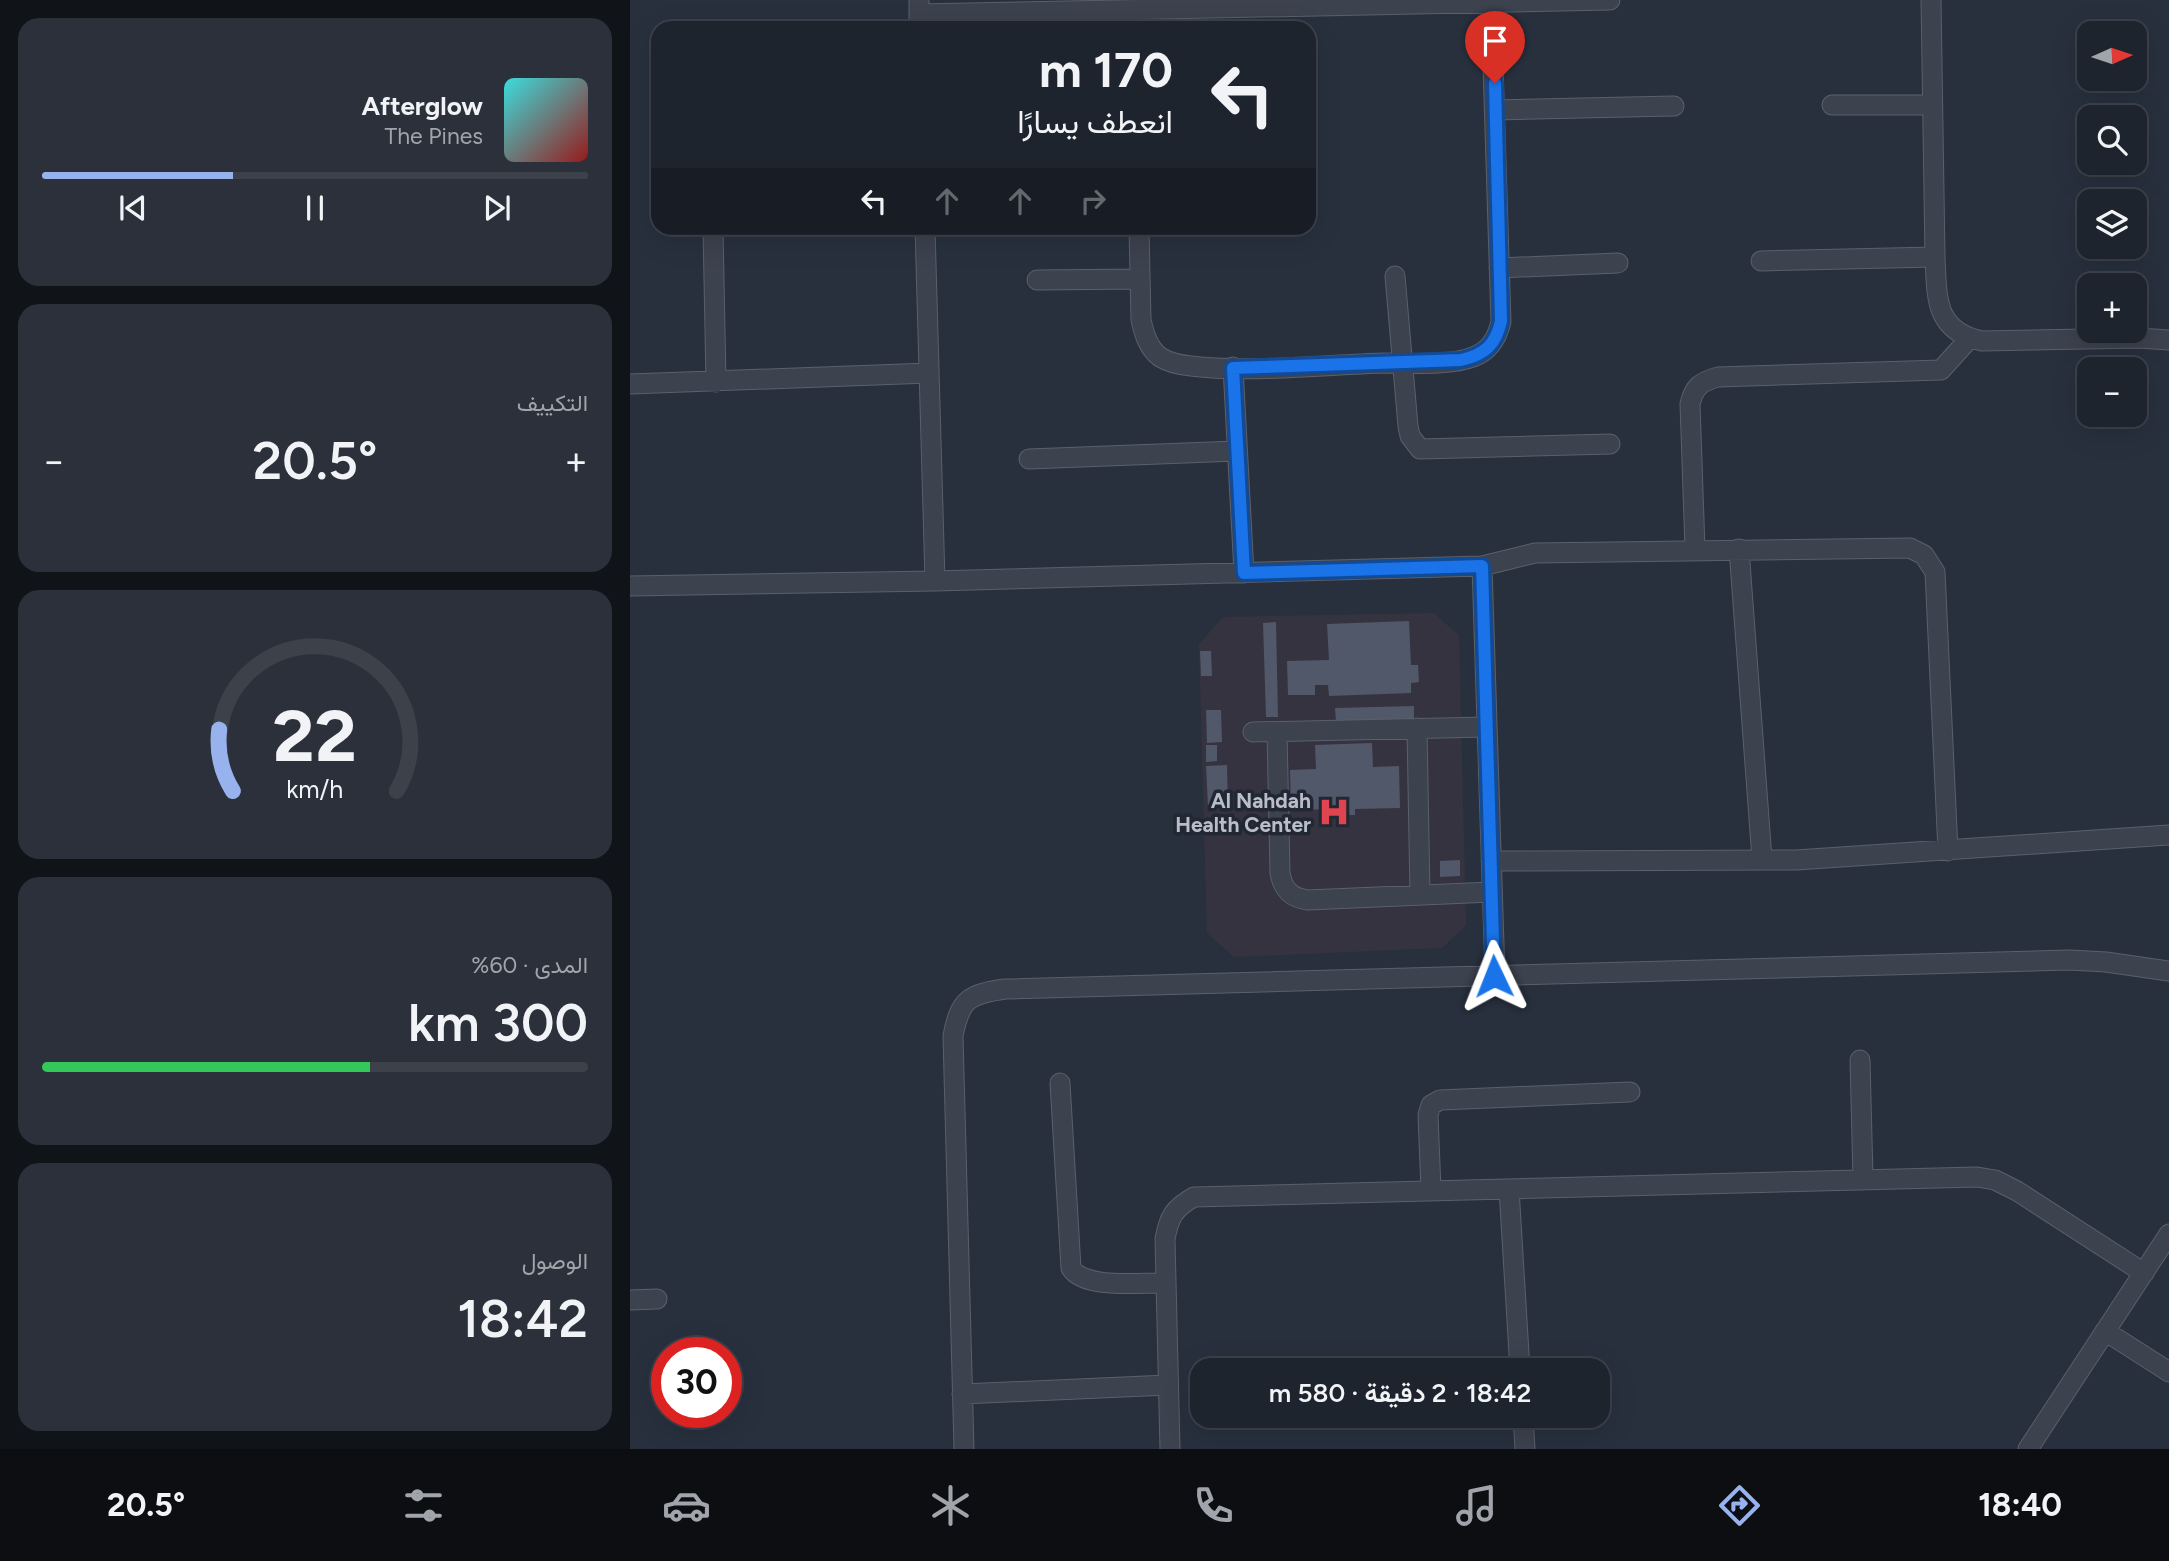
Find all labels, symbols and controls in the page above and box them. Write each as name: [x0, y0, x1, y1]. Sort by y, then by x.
pin: [1465, 11, 1525, 83]
north arrow: [2077, 21, 2147, 91]
map controls: [2077, 21, 2147, 427]
icon: arrive: [1476, 22, 1514, 60]
text: 170 m: [1039, 40, 1173, 99]
icon: left: [1197, 49, 1288, 140]
text: Afterglow: [361, 90, 483, 122]
text: انعطف يسارًا: [1017, 103, 1173, 141]
button: search: [2077, 105, 2147, 175]
text: The Pines: [384, 122, 483, 150]
icon: left: [855, 182, 893, 220]
icon: ahead: [928, 182, 966, 220]
icon: ahead: [1001, 182, 1039, 220]
icon: right: [1074, 182, 1112, 220]
icon: previous: [114, 189, 152, 227]
icon: pause: [296, 189, 334, 227]
icon: next: [478, 189, 516, 227]
button: layers: [2077, 189, 2147, 259]
button: +: [2077, 273, 2147, 343]
button: −: [2077, 357, 2147, 427]
text: التكييف: [517, 389, 588, 417]
text: 20.5°: [253, 430, 377, 492]
text: −: [42, 438, 66, 484]
text: +: [564, 438, 588, 484]
text: 22: [273, 692, 357, 779]
text: km/h: [286, 773, 344, 803]
place label: Al Nahdah Health Center: [1175, 788, 1311, 837]
hospital icon: Al Nahdah Health Center: [1317, 795, 1351, 829]
position arrow: [1457, 939, 1531, 1013]
text: المدى · 60%: [471, 951, 588, 979]
text: 300 km: [408, 992, 588, 1054]
text: الوصول: [522, 1247, 588, 1275]
text: 18:42: [457, 1288, 588, 1350]
speed limit sign: 30: [651, 1337, 742, 1428]
text: 18:42 · 2 دقيقة · 580 m: [1269, 1377, 1531, 1409]
icon: filters: [399, 1481, 448, 1530]
icon: car: [662, 1481, 711, 1530]
icon: climate: [926, 1481, 975, 1530]
icon: phone: [1189, 1481, 1238, 1530]
icon: music: [1452, 1481, 1501, 1530]
icon: directions: [1715, 1481, 1764, 1530]
text: 20.5°: [107, 1486, 185, 1524]
text: 18:40: [1978, 1486, 2062, 1524]

